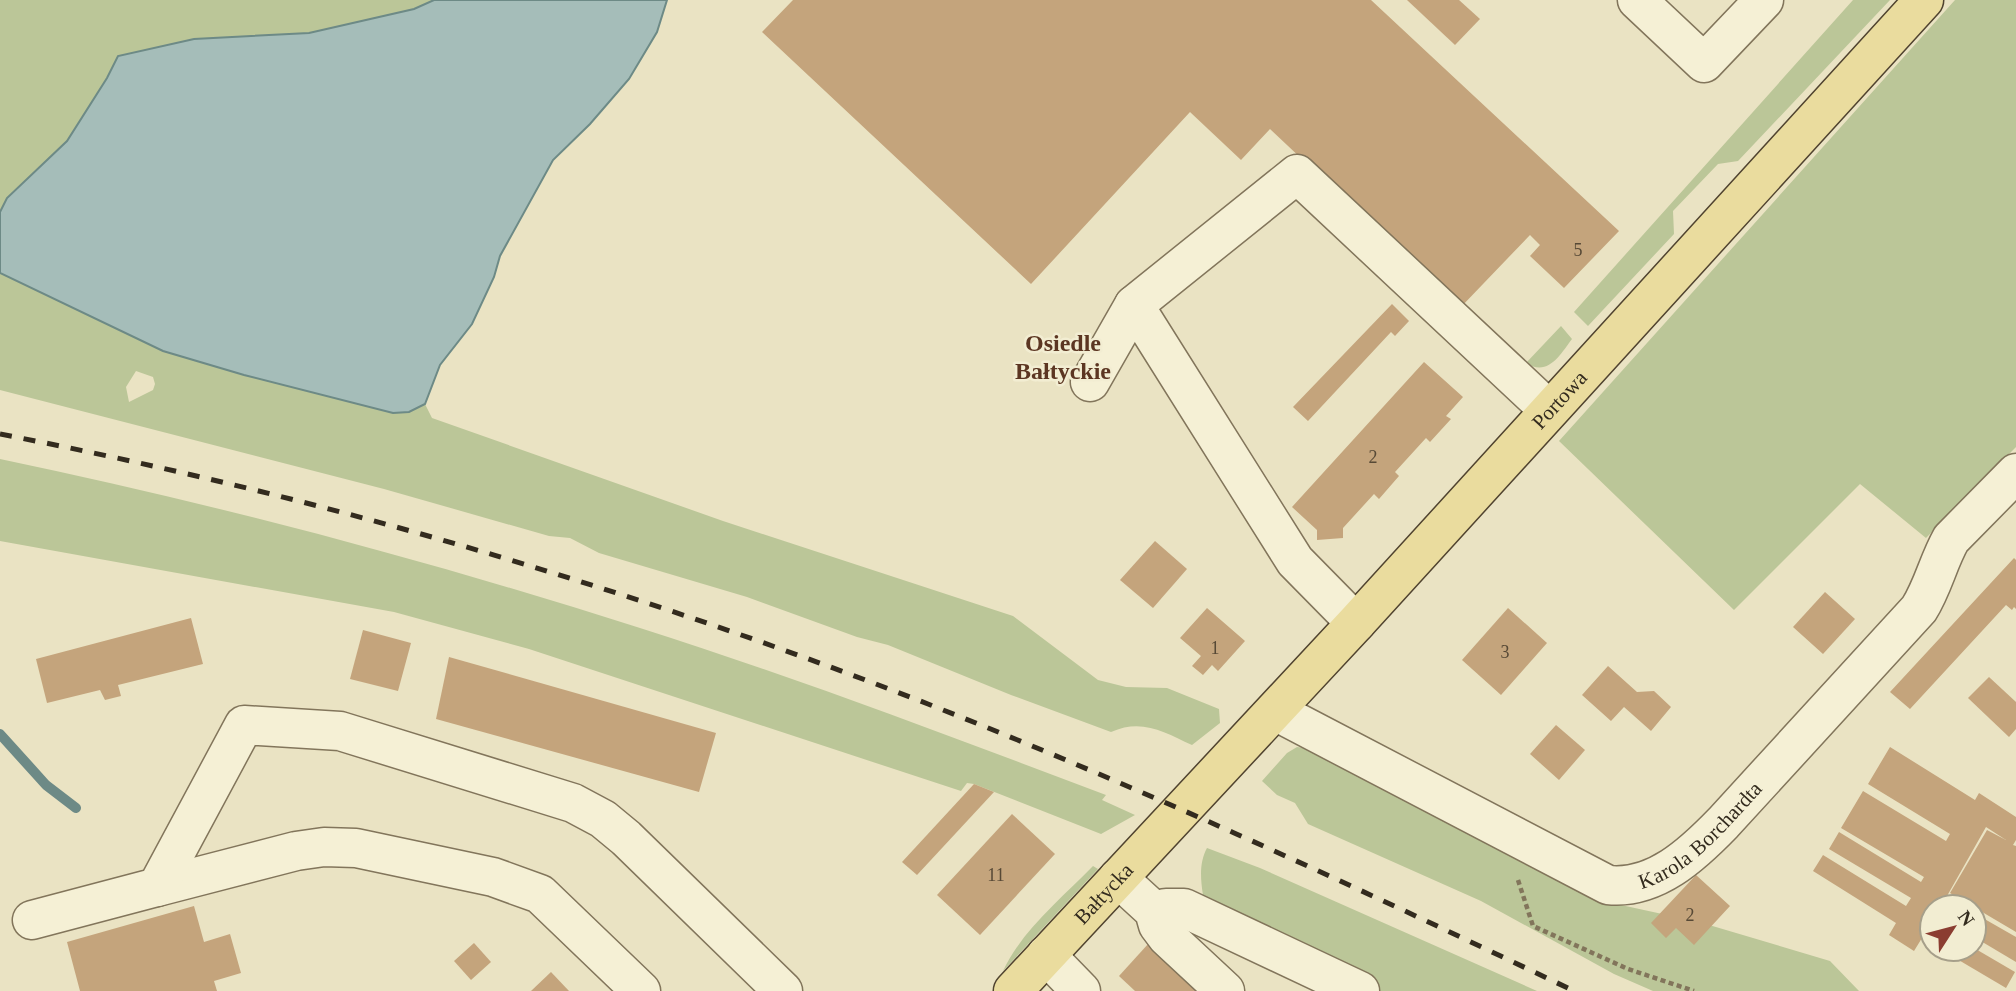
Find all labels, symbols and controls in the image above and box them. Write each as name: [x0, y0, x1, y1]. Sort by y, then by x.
house number: 5: [1574, 240, 1583, 260]
district label: Osiedle Bałtyckie: [1015, 330, 1111, 384]
street label: Portowa: [1527, 365, 1592, 434]
house number: 2: [1369, 447, 1378, 467]
house number: 1: [1211, 638, 1220, 658]
house number: 3: [1501, 642, 1510, 662]
street label: Karola Borchardta: [1635, 776, 1767, 894]
street label: Bałtycka: [1069, 858, 1138, 929]
house number: 11: [987, 865, 1005, 885]
north arrow: [1918, 893, 1988, 963]
house number: 2: [1686, 905, 1695, 925]
text: N: [1954, 907, 1979, 930]

